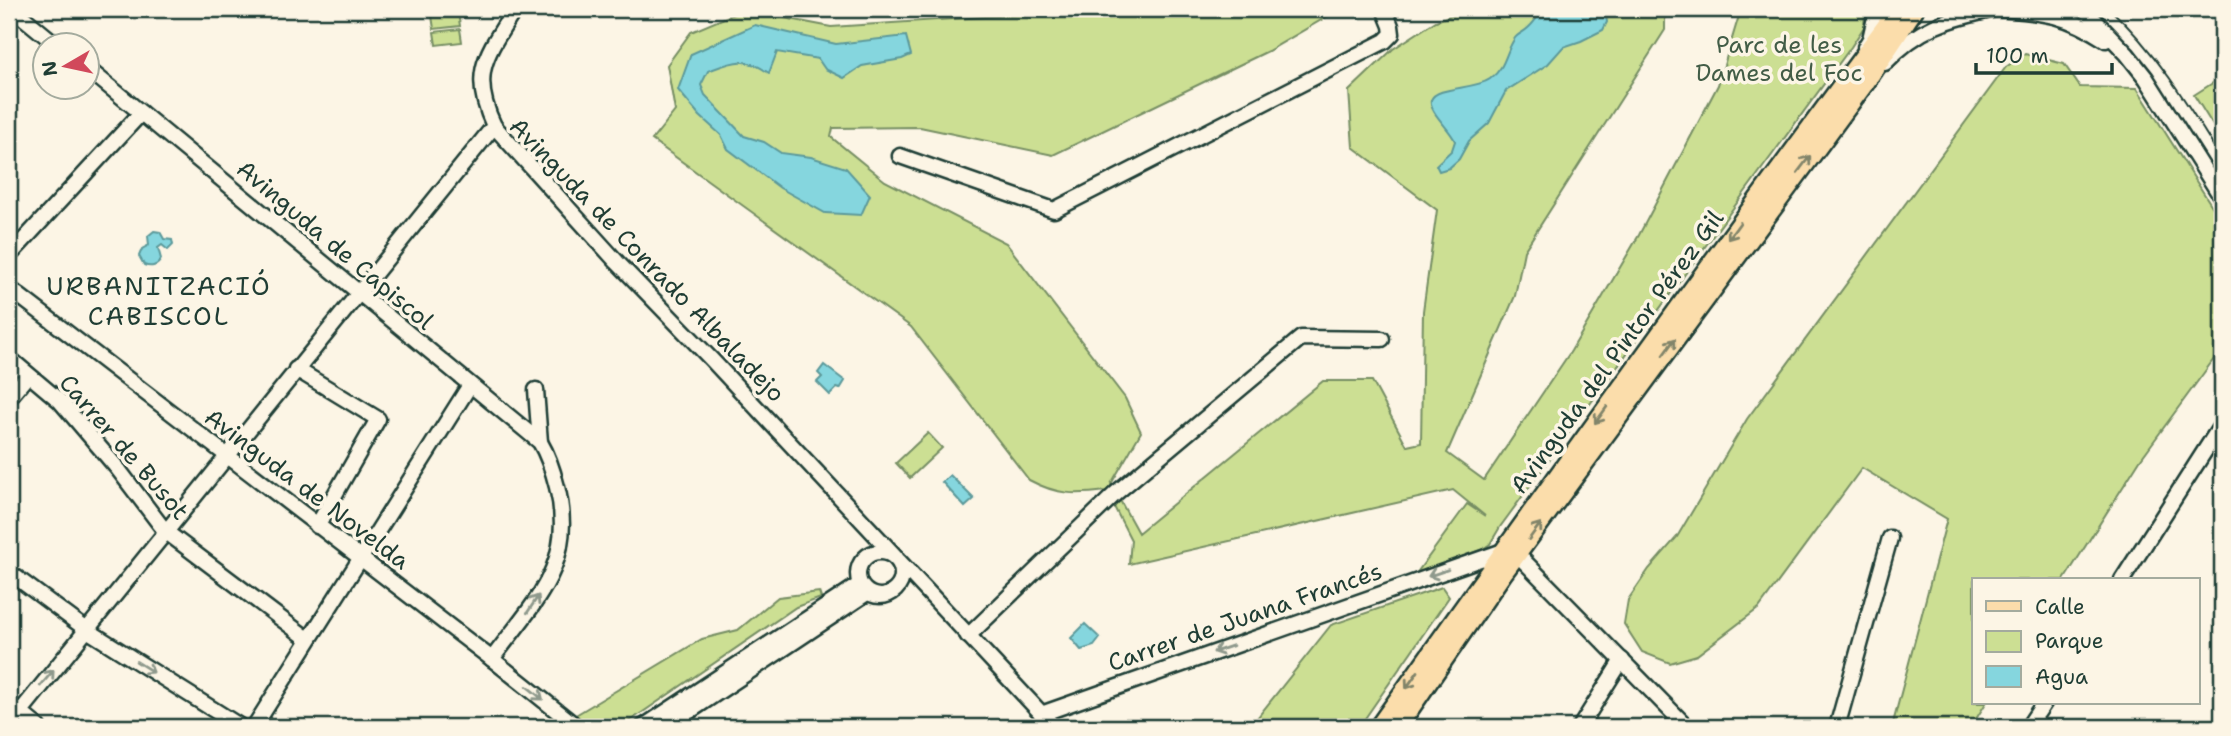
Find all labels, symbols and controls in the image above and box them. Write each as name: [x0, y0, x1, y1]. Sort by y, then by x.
park label: Parc de les Dames del Foc: [1695, 29, 1863, 89]
north arrow: [32, 32, 102, 102]
scale bar: [1976, 32, 2112, 76]
text: 100 m: [1986, 42, 2049, 70]
text: N: [36, 59, 63, 78]
street label: Avinguda de Conrado Albaladejo: [502, 111, 792, 409]
street label: Avinguda de Capiscol: [230, 153, 441, 337]
one-way arrow: [1796, 155, 1811, 174]
street label: Avinguda del Pintor Pérez Gil: [1503, 203, 1731, 500]
one-way arrow: [1727, 221, 1742, 240]
district label: URBANITZACIÓ CABISCOL: [46, 268, 272, 333]
one-way arrow: [1662, 338, 1676, 357]
street label: Carrer de Busot: [52, 367, 196, 527]
street label: Avinguda de Novelda: [198, 401, 416, 577]
one-way arrow: [1593, 405, 1608, 424]
one-way arrow: [1528, 522, 1542, 541]
street label: Carrer de Juana Francés: [1104, 555, 1386, 679]
one-way arrow: [1428, 568, 1450, 580]
legend: [1972, 578, 2200, 704]
text: Calle: [2035, 593, 2085, 621]
one-way arrow: [527, 595, 541, 615]
text: Parque: [2035, 627, 2104, 655]
one-way arrow: [1213, 644, 1235, 656]
one-way arrow: [134, 660, 154, 674]
text: Agua: [2035, 663, 2088, 691]
one-way arrow: [40, 669, 55, 687]
one-way arrow: [1405, 670, 1419, 689]
one-way arrow: [525, 686, 543, 701]

